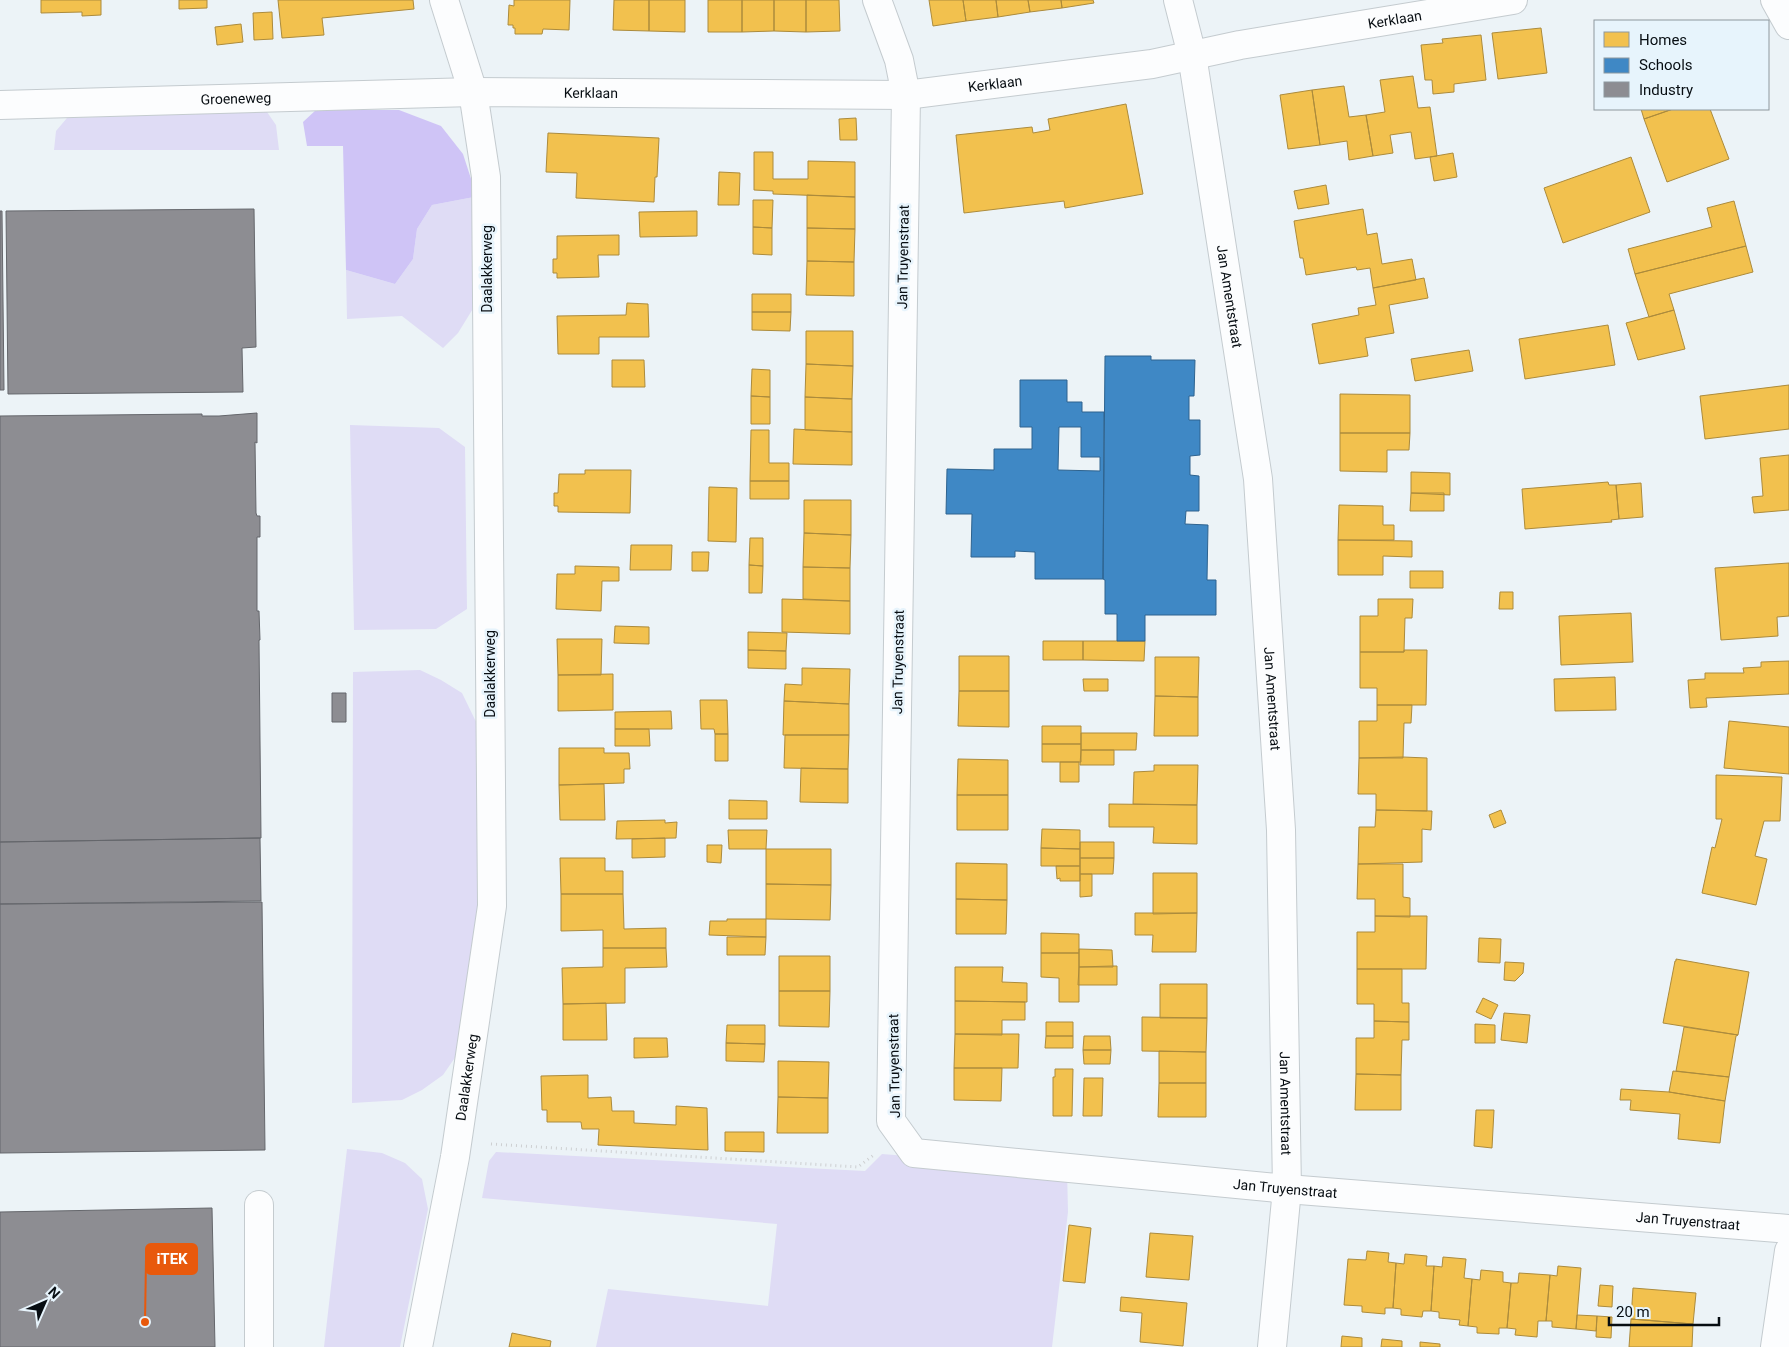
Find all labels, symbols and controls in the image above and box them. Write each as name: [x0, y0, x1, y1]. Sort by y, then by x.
street label: Kerklaan: [1367, 7, 1423, 32]
legend: [1594, 20, 1769, 110]
text: Homes: [1639, 31, 1687, 49]
text: Schools: [1639, 56, 1693, 74]
street label: Kerklaan: [967, 72, 1023, 95]
text: Industry: [1639, 81, 1693, 99]
street label: Kerklaan: [564, 85, 618, 101]
street label: Groeneweg: [200, 90, 271, 107]
street label: Jan Truyenstraat: [894, 204, 912, 309]
street label: Daalakkerweg: [479, 225, 495, 313]
street label: Jan Amentstraat: [1214, 244, 1246, 349]
street label: Jan Truyenstraat: [889, 609, 907, 714]
street label: Daalakkerweg: [482, 630, 498, 718]
street label: Jan Amentstraat: [1261, 646, 1284, 751]
street label: Jan Truyenstraat: [885, 1013, 903, 1118]
street label: Daalakkerweg: [452, 1033, 481, 1122]
street label: Jan Amentstraat: [1277, 1051, 1294, 1156]
street label: Jan Truyenstraat: [1232, 1176, 1338, 1201]
street label: Jan Truyenstraat: [1635, 1209, 1741, 1233]
callout: iTEK: [146, 1244, 197, 1274]
text: iTEK: [156, 1250, 188, 1268]
north arrow: [20, 1277, 70, 1327]
text: N: [45, 1284, 63, 1302]
scale bar: [1609, 1294, 1719, 1326]
text: 20 m: [1616, 1303, 1650, 1321]

